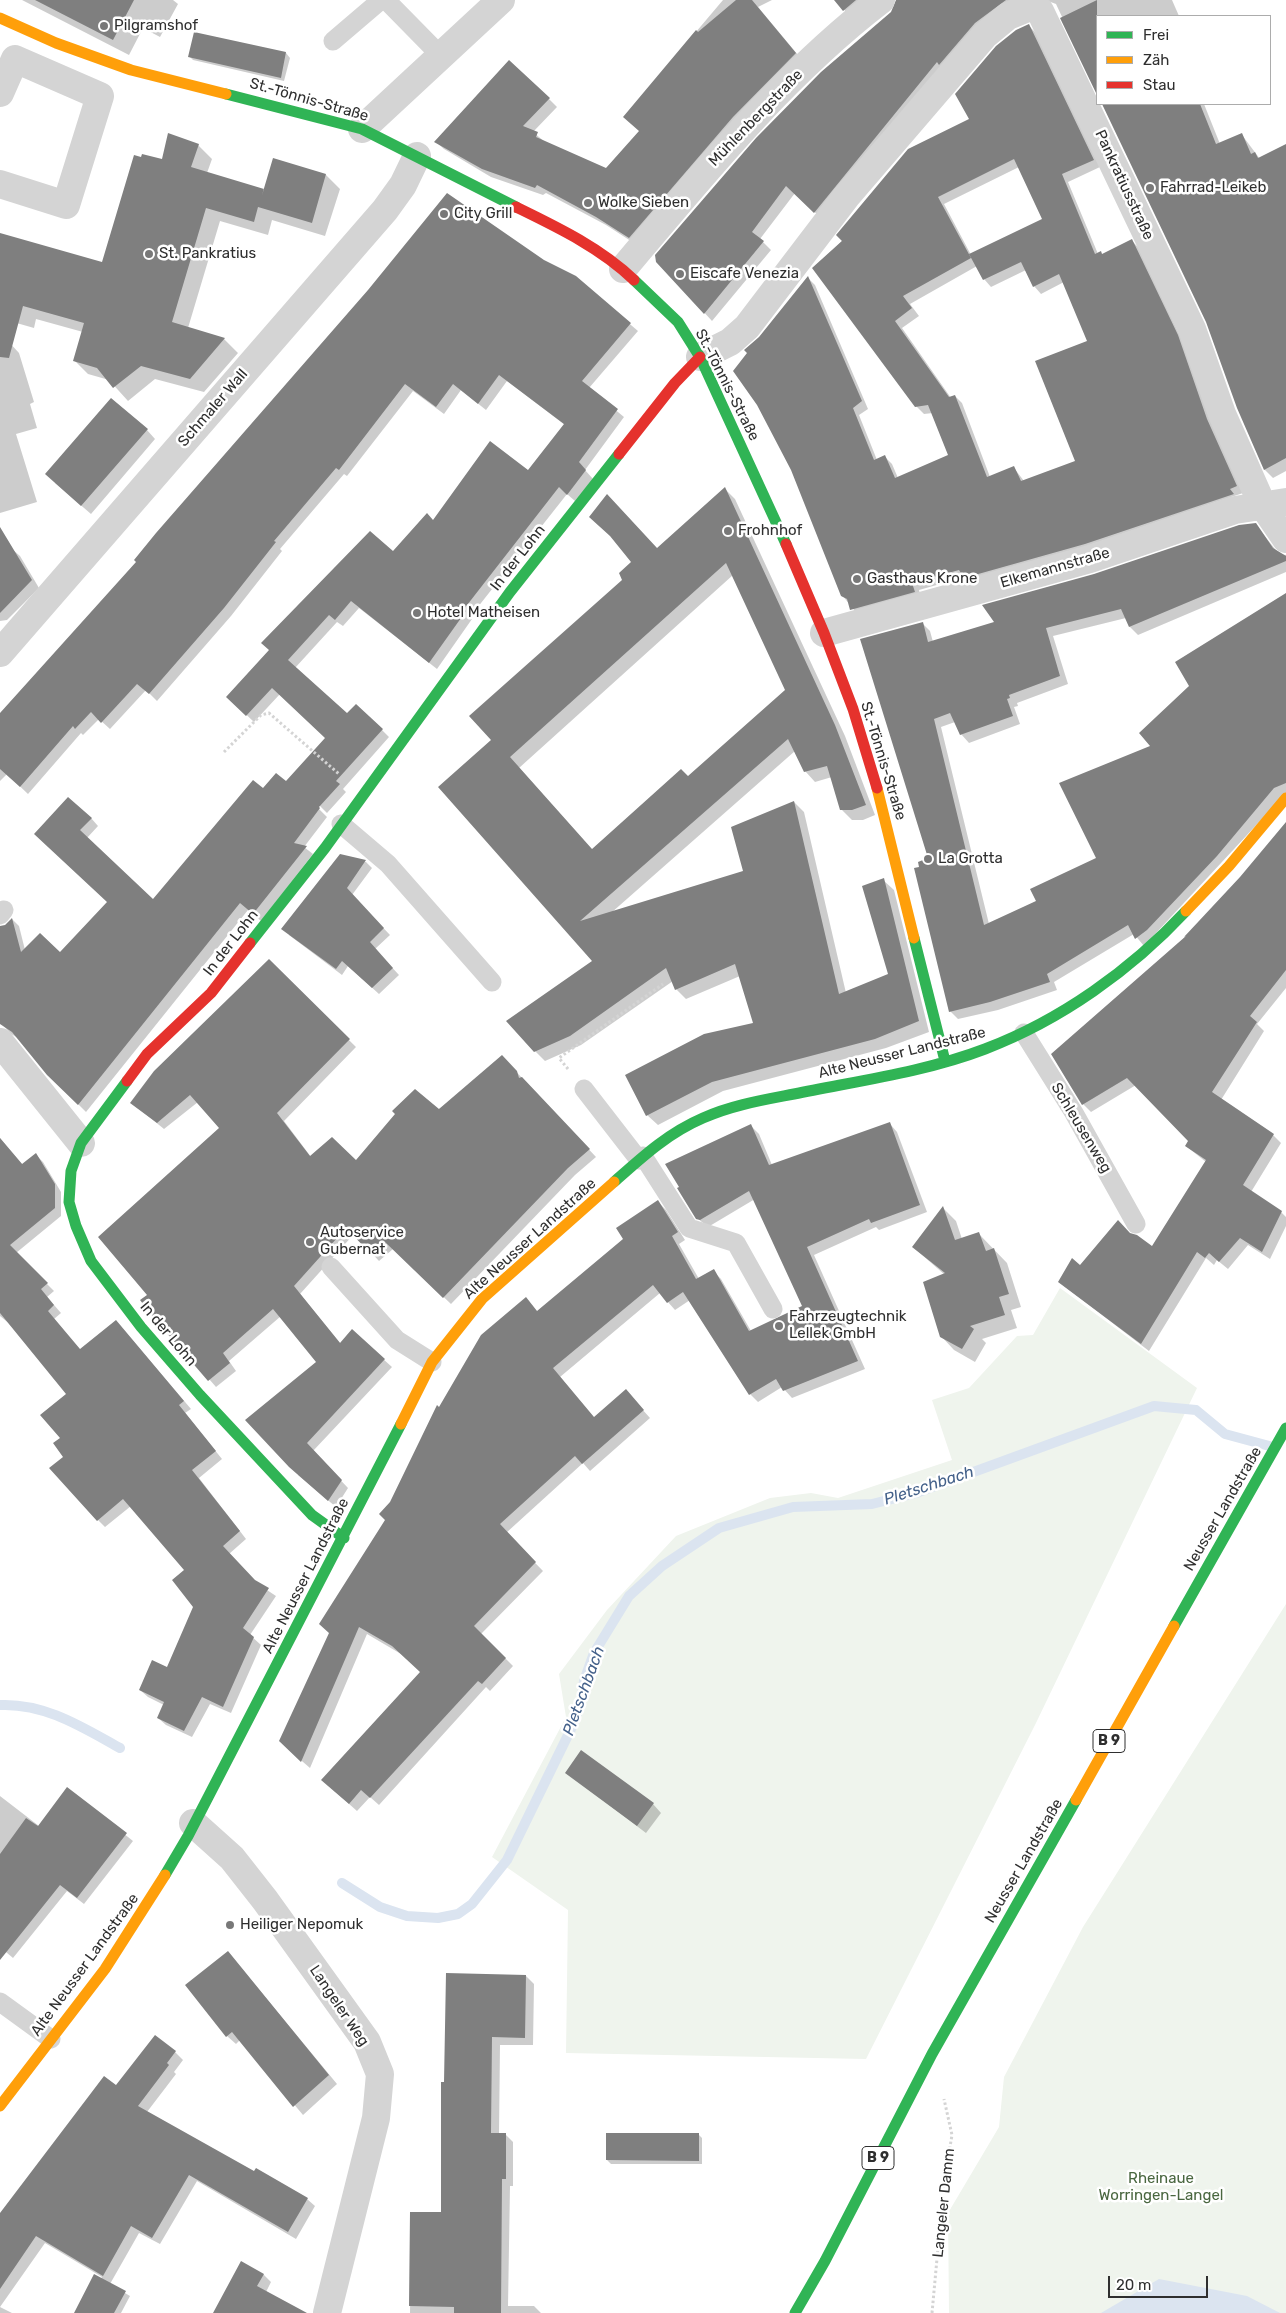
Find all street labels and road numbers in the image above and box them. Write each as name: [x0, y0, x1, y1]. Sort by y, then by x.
street label: Mühlenbergstraße: [705, 66, 807, 170]
street label: St.-Tönnis-Straße: [247, 74, 371, 126]
street label: Pankratiusstraße: [1091, 127, 1157, 243]
street label: St.-Tönnis-Straße: [691, 326, 763, 444]
street label: Schmaler Wall: [174, 365, 252, 451]
street label: In der Lohn: [487, 521, 549, 595]
street label: Elkemannstraße: [998, 544, 1112, 592]
street label: St.-Tönnis-Straße: [856, 700, 910, 822]
street label: In der Lohn: [200, 906, 262, 980]
street label: Alte Neusser Landstraße: [816, 1023, 988, 1083]
street label: Schleusenweg: [1047, 1080, 1115, 1176]
street label: Alte Neusser Landstraße: [460, 1175, 600, 1303]
street label: In der Lohn: [136, 1298, 200, 1370]
street label: Neusser Landstraße: [1180, 1444, 1266, 1574]
street label: Alte Neusser Landstraße: [259, 1495, 353, 1657]
road number: B 9: [1093, 1730, 1125, 1752]
street label: Neusser Landstraße: [981, 1796, 1067, 1926]
street label: Alte Neusser Landstraße: [27, 1890, 143, 2040]
street label: Langeler Weg: [305, 1962, 373, 2050]
road number: B 9: [862, 2146, 894, 2170]
street label: Langeler Damm: [929, 2147, 959, 2259]

